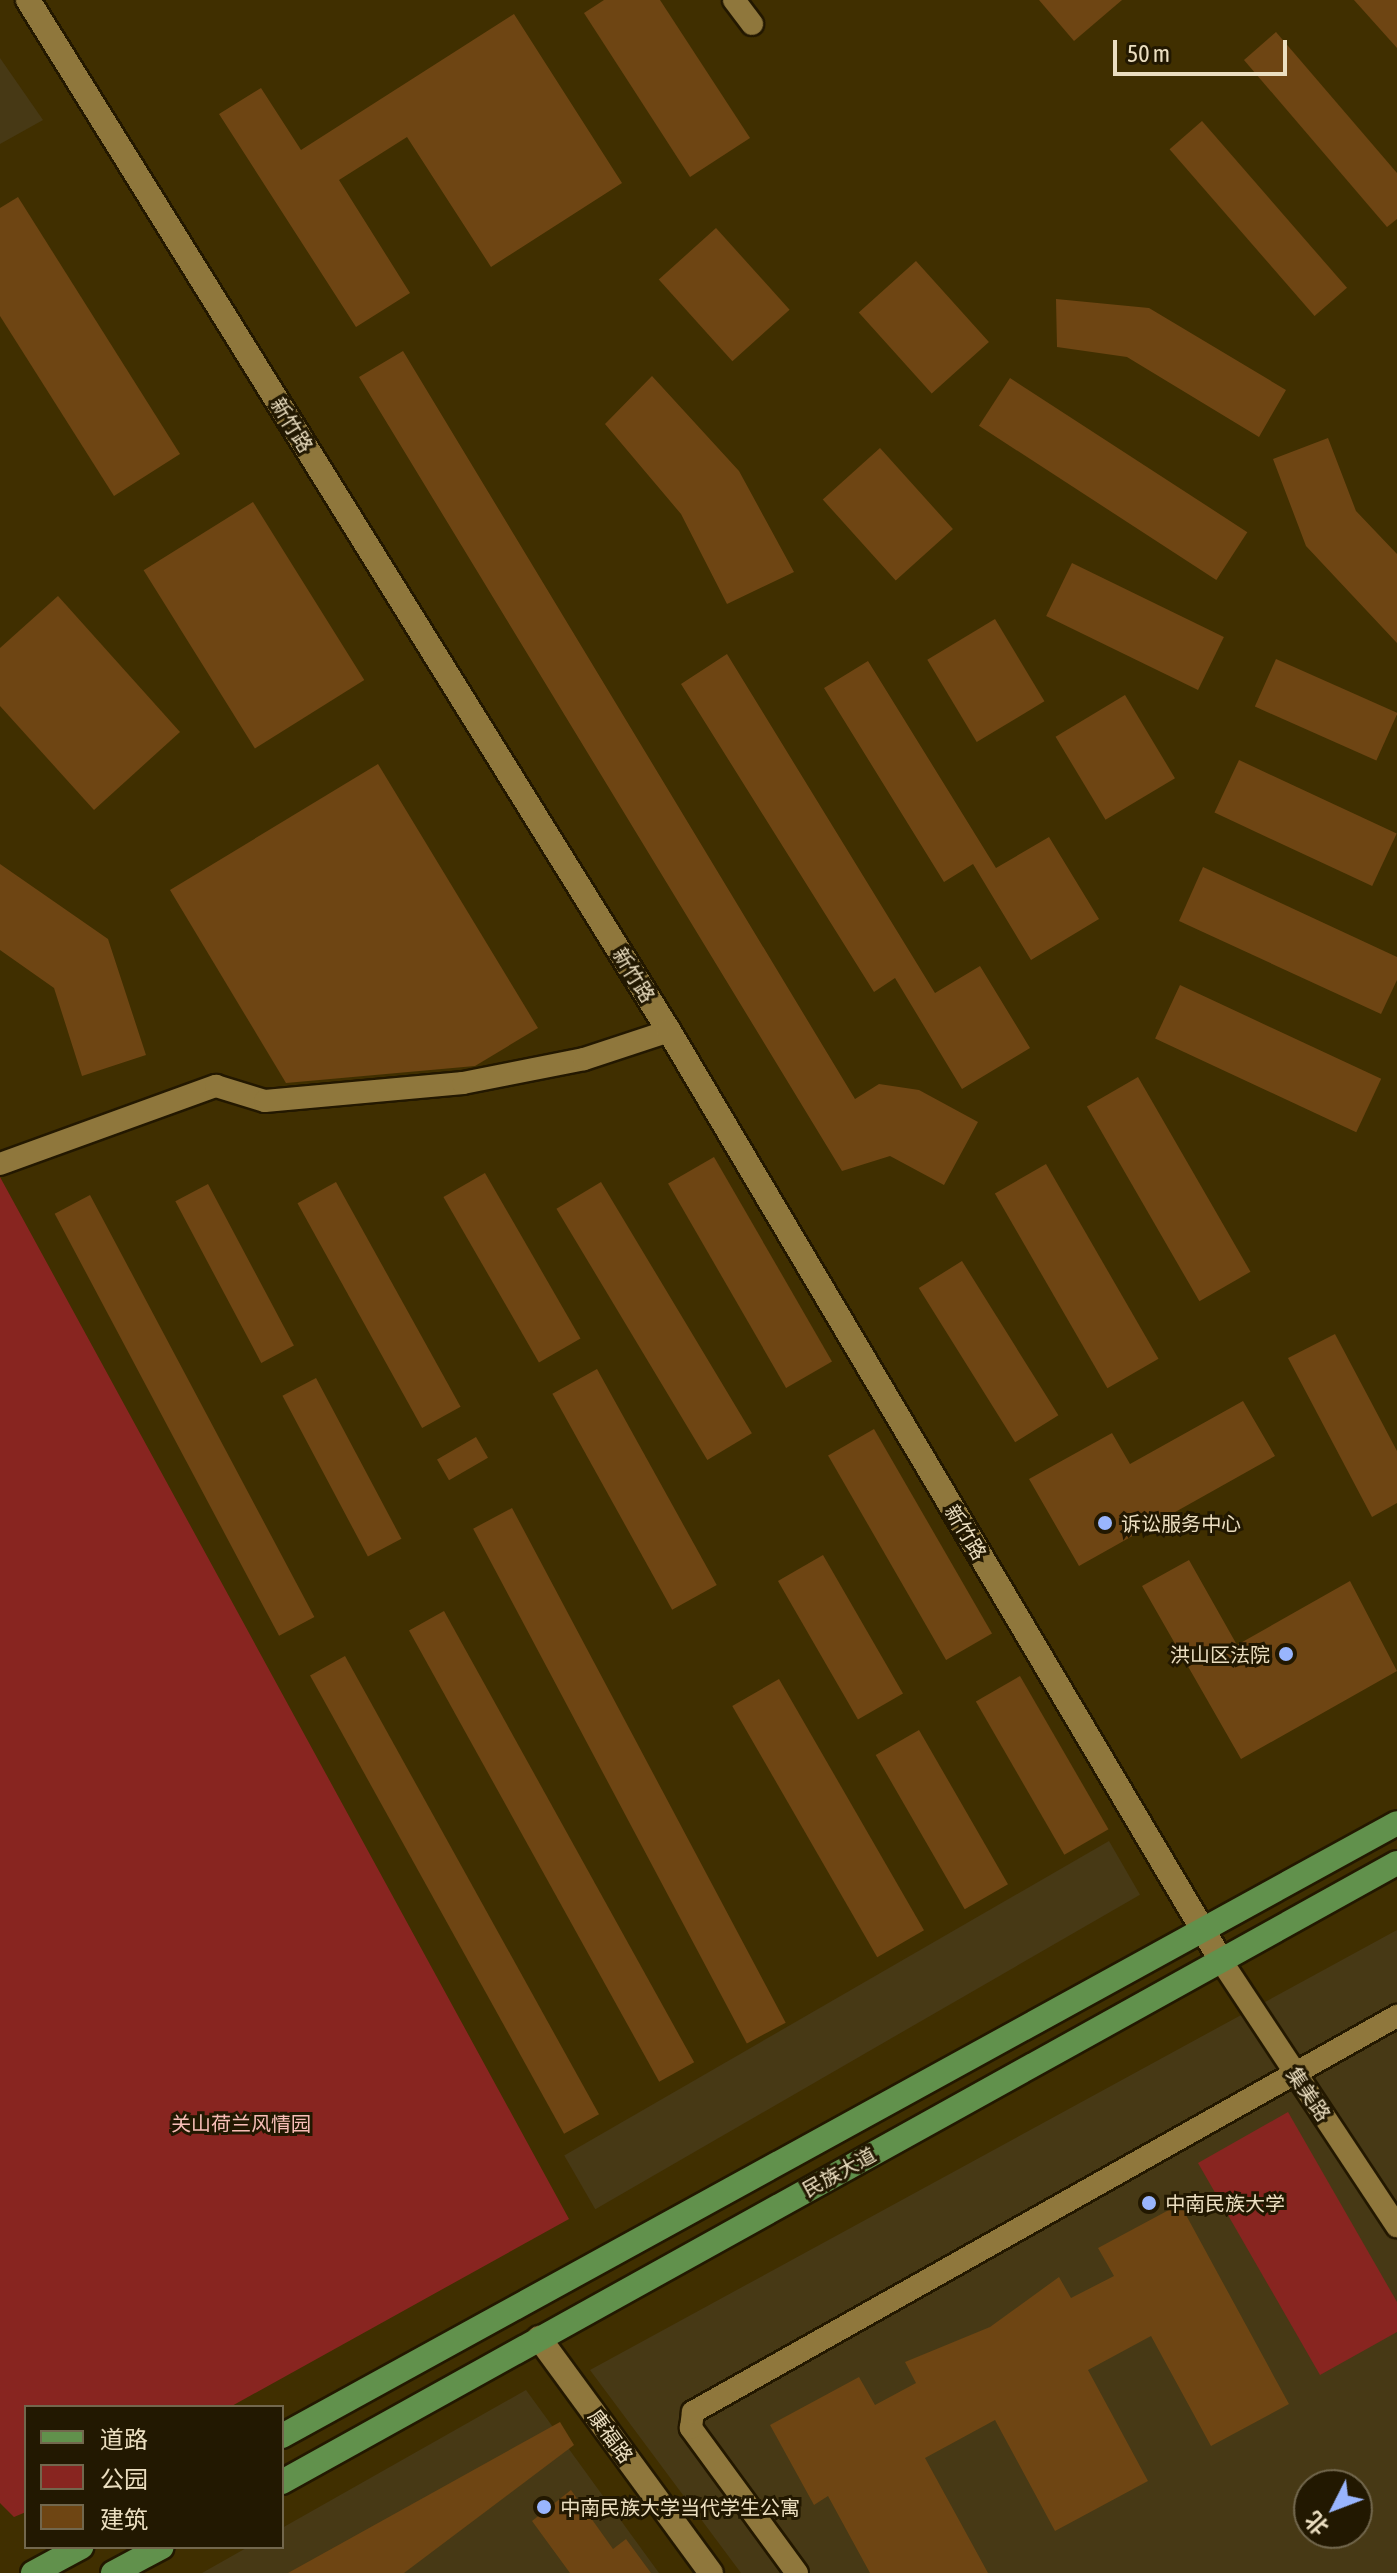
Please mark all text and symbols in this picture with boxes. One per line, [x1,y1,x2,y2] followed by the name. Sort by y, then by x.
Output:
[1117,24,1291,74] scale bar
[1127,40,1170,67] text: 50 m
[266,393,318,457] street label: 新竹路
[608,943,660,1007] street label: 新竹路
[940,1500,992,1564] street label: 新竹路
[1121,1511,1241,1535] place label: 诉讼服务中心
[1096,1514,1114,1532] marker: 诉讼服务中心
[1170,1642,1270,1666] place label: 洪山区法院
[1277,1645,1295,1663] marker: 洪山区法院
[1282,2062,1336,2126] street label: 集美路
[171,2111,311,2135] park label: 关山荷兰风情园
[798,2142,880,2202] street label: 民族大道
[1165,2191,1285,2215] place label: 中南民族大学
[1140,2194,1158,2212] marker: 中南民族大学
[24,2405,284,2549] legend
[584,2405,638,2467] street label: 康福路
[100,2426,148,2453] text: 道路
[100,2466,148,2493] text: 公园
[1293,2469,1373,2549] north arrow
[560,2495,800,2519] place label: 中南民族大学当代学生公寓
[535,2498,553,2516] marker: 中南民族大学当代学生公寓
[100,2506,148,2533] text: 建筑
[1300,2507,1334,2541] text: 北

